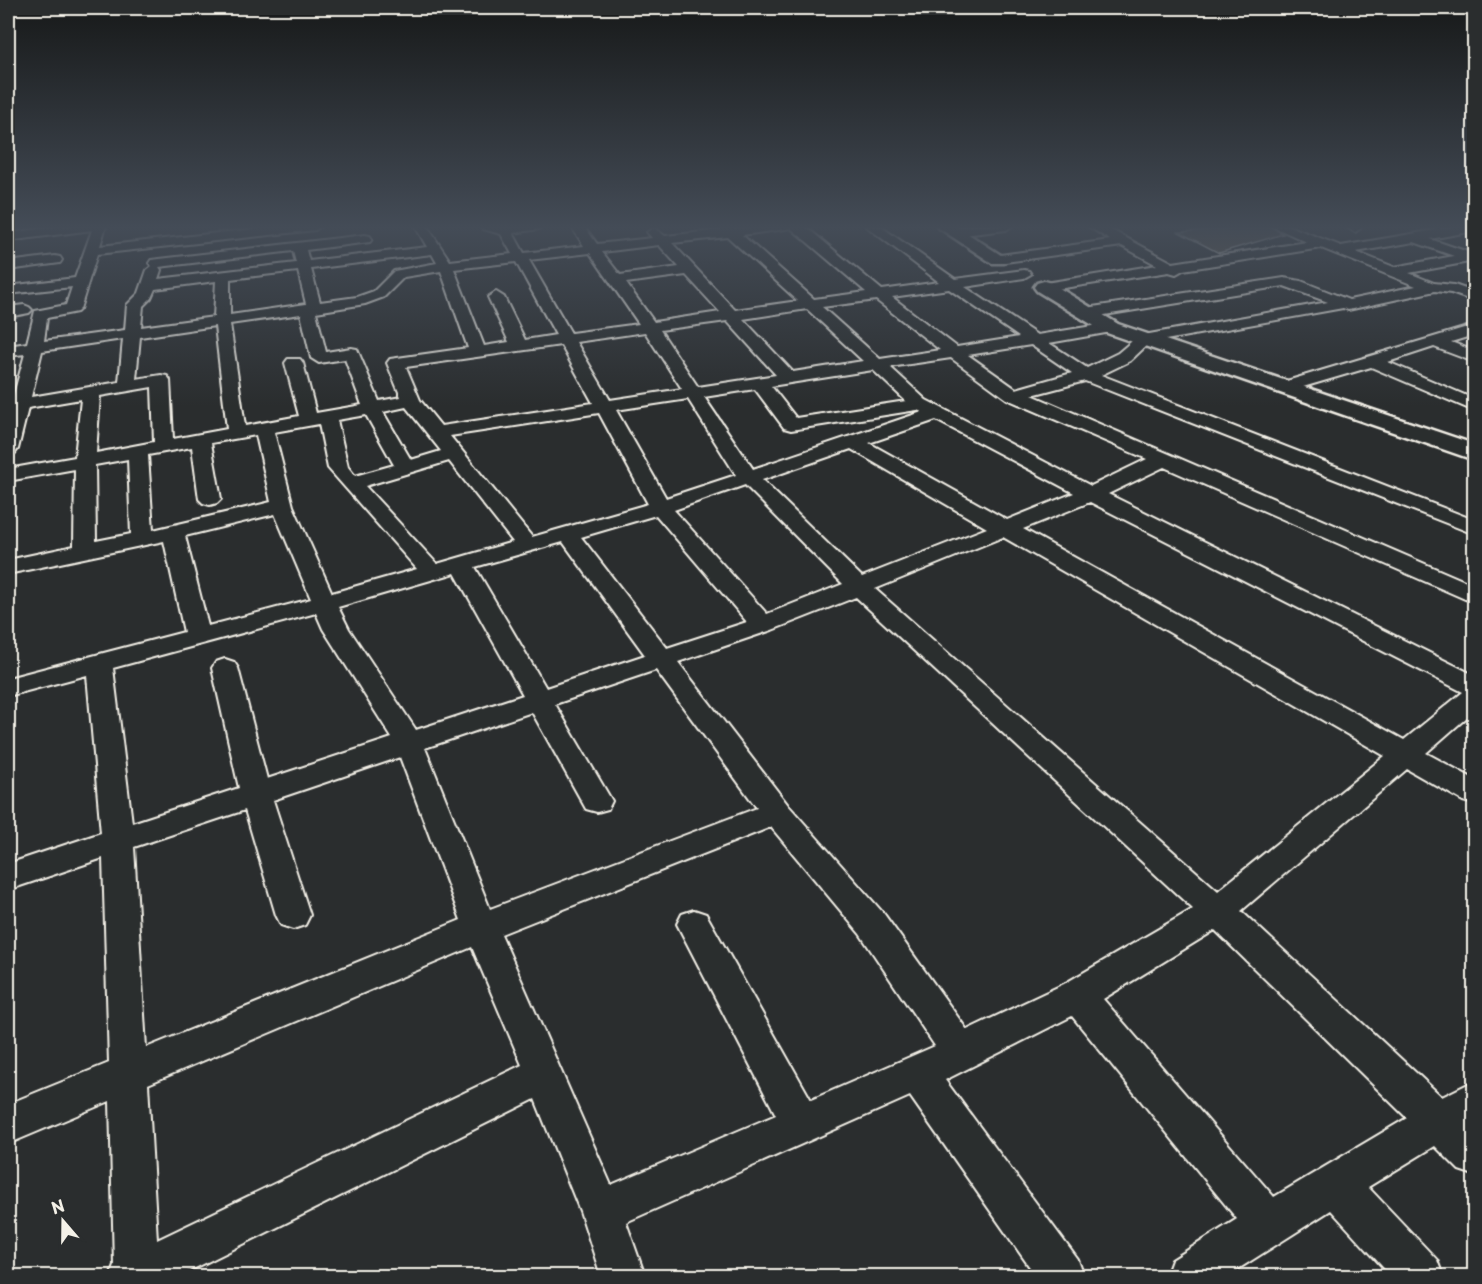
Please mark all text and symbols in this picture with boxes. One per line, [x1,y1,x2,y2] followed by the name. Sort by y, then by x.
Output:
[33,1191,93,1251] north arrow
[47,1193,68,1219] text: N

